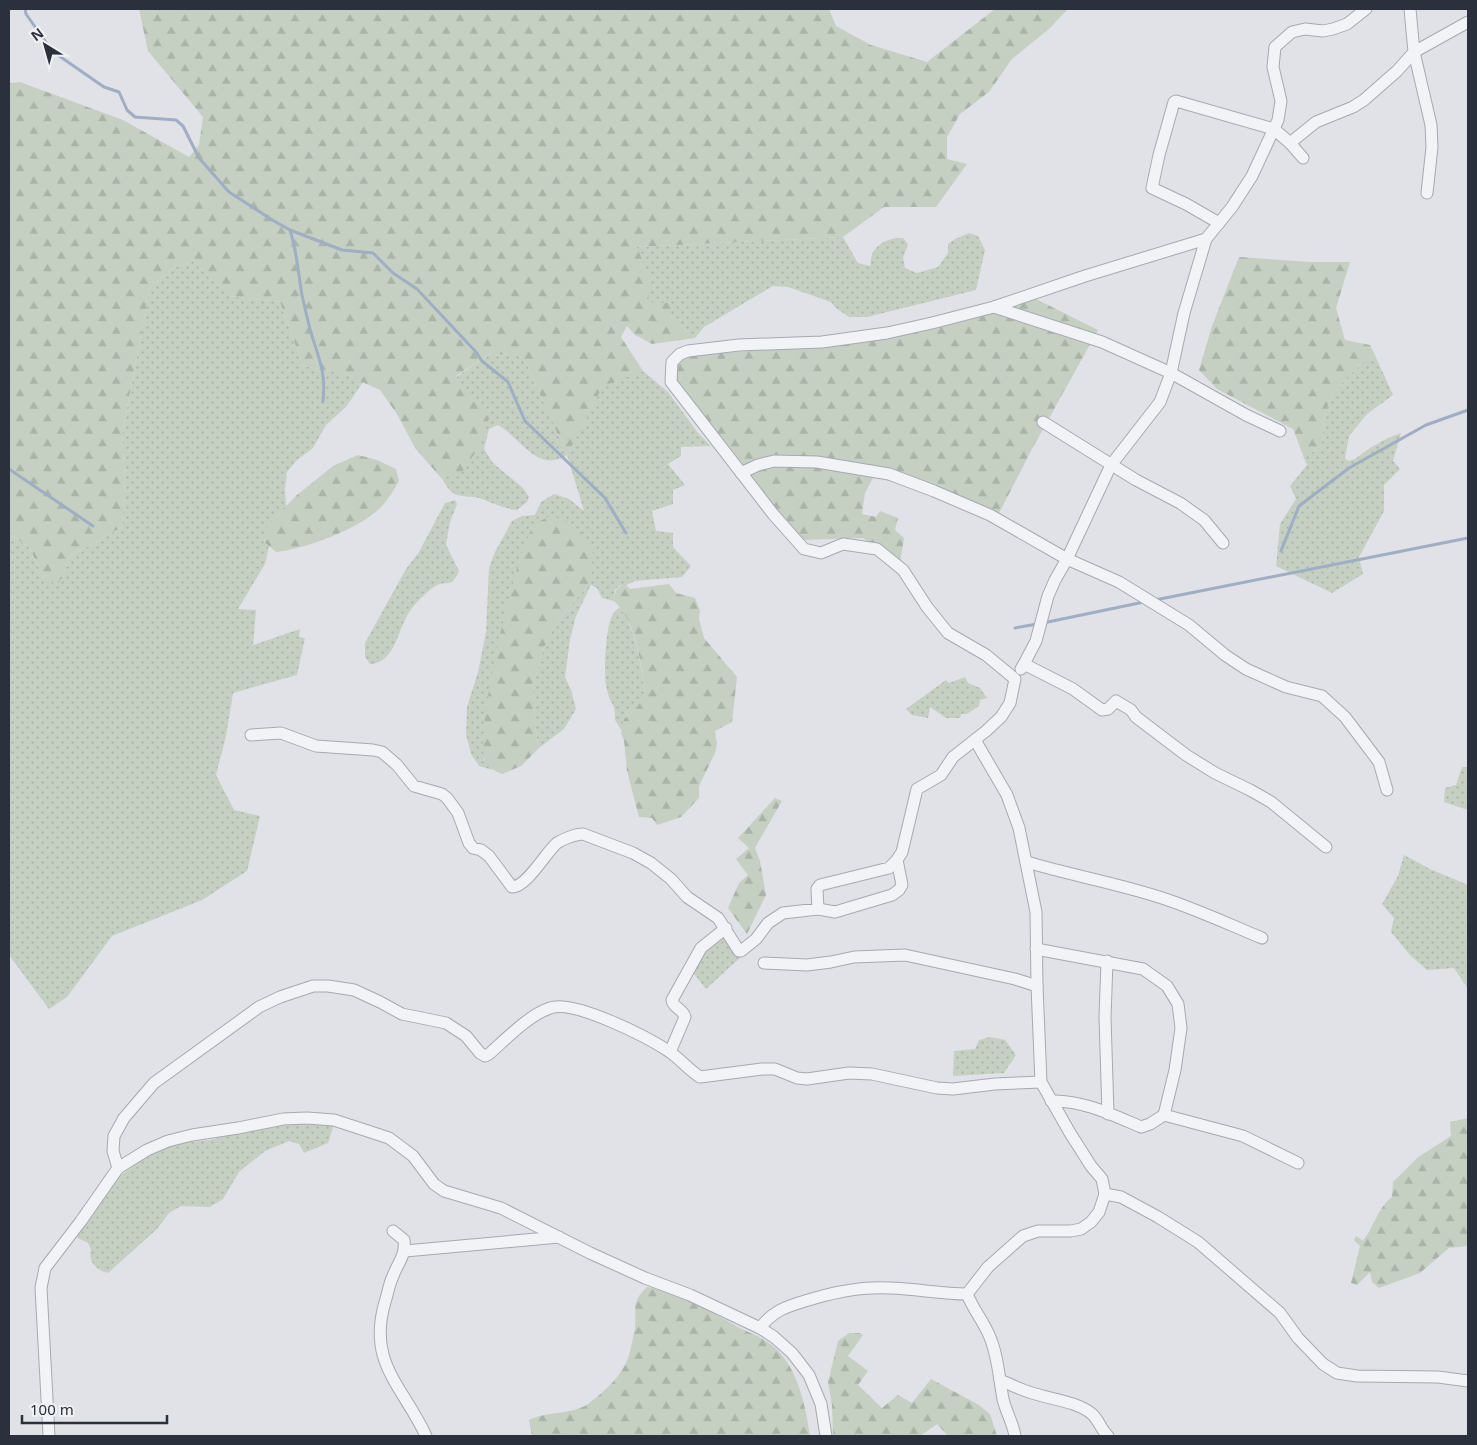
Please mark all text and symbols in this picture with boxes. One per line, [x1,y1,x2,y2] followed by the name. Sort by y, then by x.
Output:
[20,20,70,70] north arrow
[27,23,47,45] text: N
[22,1392,168,1424] scale bar
[30,1399,74,1419] text: 100 m

